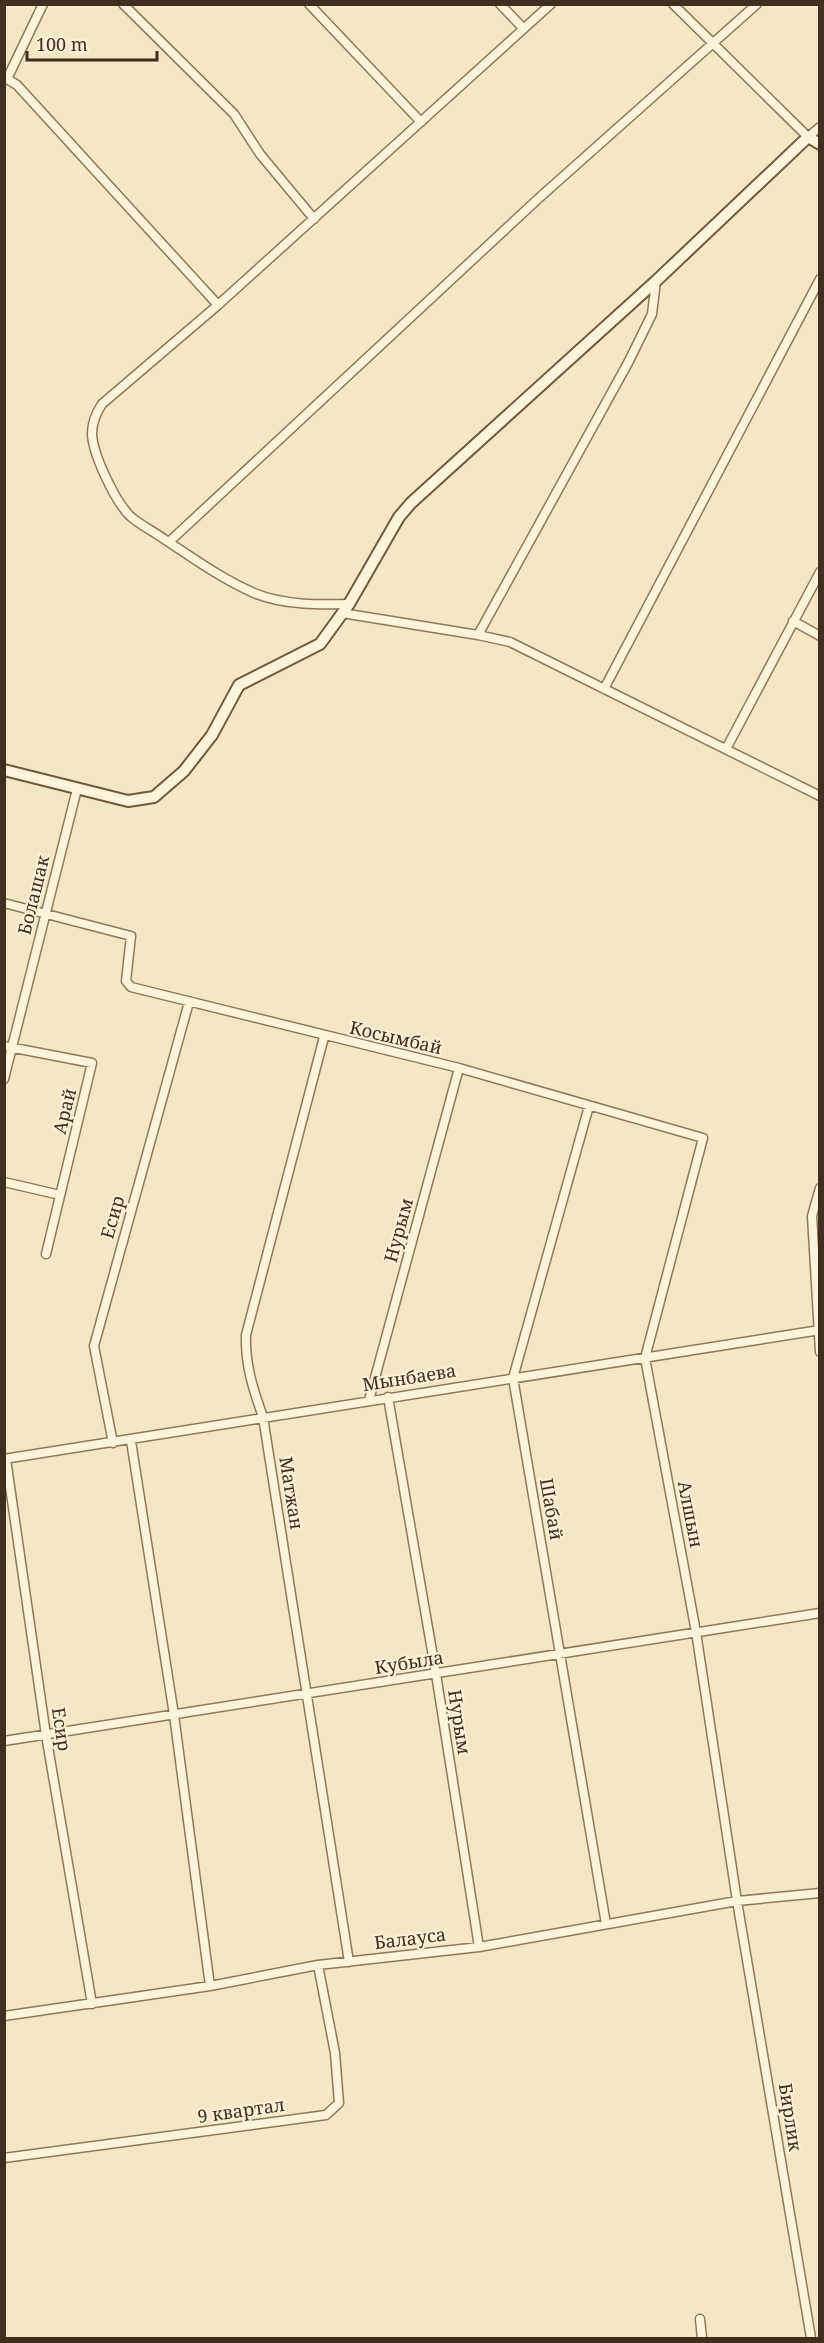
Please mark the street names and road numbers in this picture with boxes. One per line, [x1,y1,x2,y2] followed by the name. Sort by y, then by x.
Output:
[12,853,55,937] street label: Болашак
[347,1015,445,1059] street label: Косымбай
[47,1086,81,1136] street label: Арай
[94,1193,130,1241] street label: Есир
[378,1195,418,1265] street label: Нурым
[360,1358,458,1396] street label: Мынбаева
[274,1455,310,1531] street label: Матжан
[535,1476,569,1542] street label: Шабай
[673,1479,709,1549] street label: Алшын
[373,1645,445,1679] street label: Кубыла
[443,1688,477,1756] street label: Нурым
[47,1706,77,1752] street label: Есир
[373,1922,447,1954] street label: Балауса
[774,2081,808,2153] street label: Бирлик
[196,2092,286,2128] street label: 9 квартал

